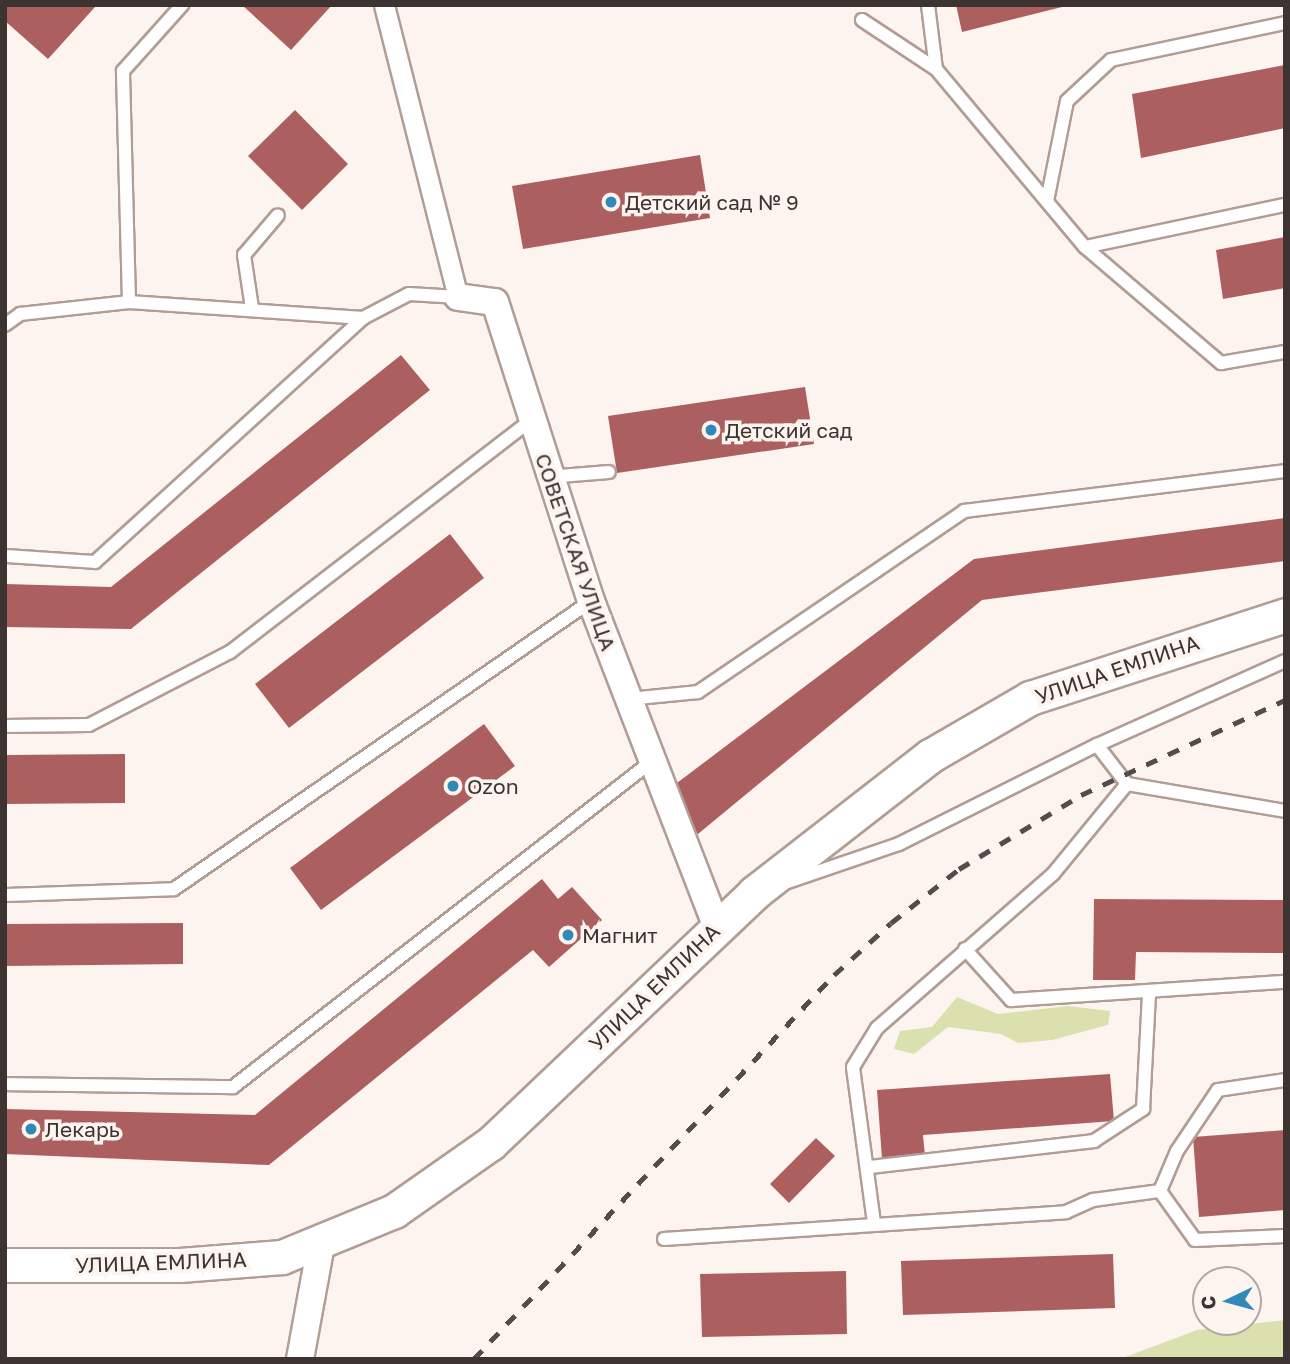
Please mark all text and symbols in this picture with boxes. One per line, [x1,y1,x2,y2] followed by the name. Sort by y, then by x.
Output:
[625,189,799,215] place label: Детский сад № 9
[603,194,619,210] marker: Детский сад № 9
[725,417,853,443] place label: Детский сад
[703,422,719,438] marker: Детский сад
[530,450,622,654] street label: СОВЕТСКАЯ УЛИЦА
[1032,629,1202,709] street label: УЛИЦА ЕМЛИНА
[467,773,519,799] place label: Ozon
[445,778,461,794] marker: Ozon
[584,918,724,1056] street label: УЛИЦА ЕМЛИНА
[582,922,657,948] place label: Магнит
[560,927,576,943] marker: Магнит
[45,1116,120,1142] place label: Лекарь
[23,1121,39,1137] marker: Лекарь
[75,1246,247,1278] street label: УЛИЦА ЕМЛИНА
[1192,1266,1262,1336] north arrow
[1196,1295,1220,1310] text: С

